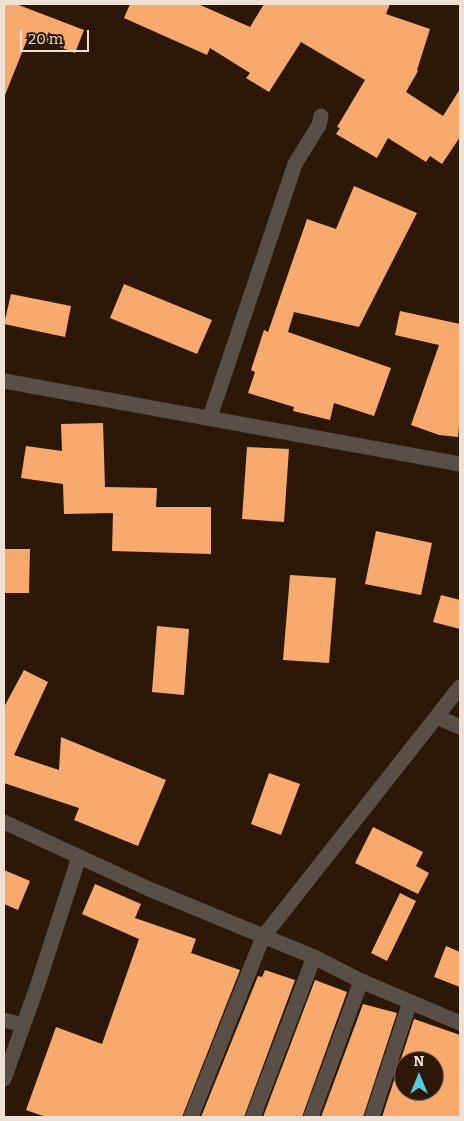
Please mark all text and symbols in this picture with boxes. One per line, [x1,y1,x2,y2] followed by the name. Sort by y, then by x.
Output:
[22,20,91,52] scale bar
[28,30,63,48] text: 20 m
[394,1051,444,1101] north arrow
[414,1053,424,1070] text: N

